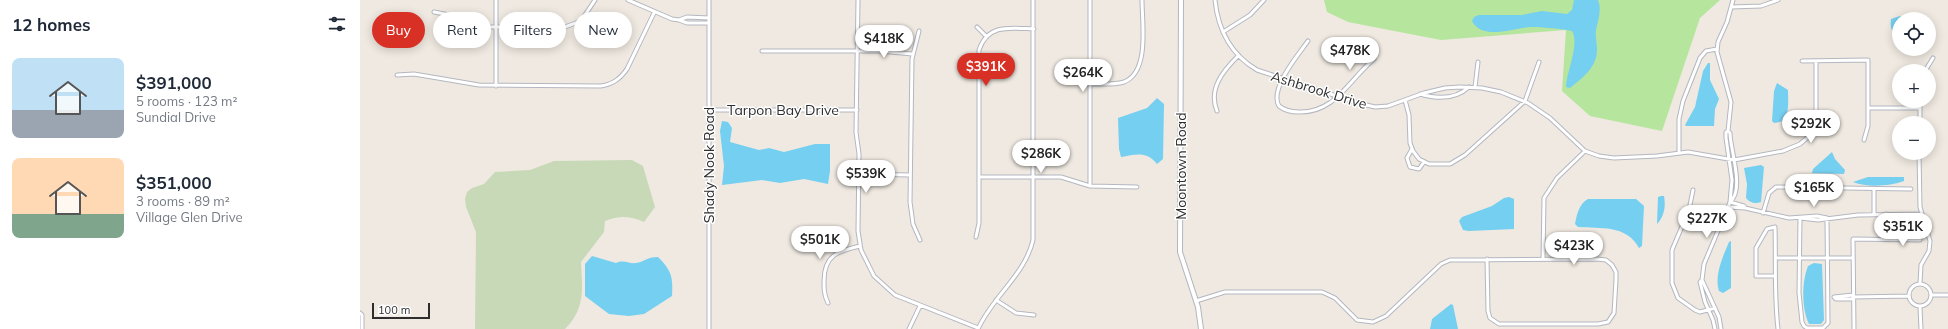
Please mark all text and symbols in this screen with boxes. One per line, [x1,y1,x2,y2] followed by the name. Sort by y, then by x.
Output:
[372,12,425,48] chip: Buy
[433,12,491,48] chip: Rent
[499,12,566,48] chip: Filters
[574,12,632,48] chip: New
[1892,12,1936,160] map controls
[1892,12,1936,56] button: locate
[326,13,348,35] icon: filters
[12,14,91,35] text: 12 homes
[856,25,912,59] pin: $418K
[864,30,904,46] text: $418K
[1322,37,1378,71] pin: $478K
[1330,42,1370,58] text: $478K
[958,53,1014,87] pin: $391K
[966,58,1006,74] text: $391K
[1055,59,1111,93] pin: $264K
[1063,64,1103,80] text: $264K
[1892,64,1936,108] button: +
[1269,67,1369,113] street label: Ashbrook Drive
[136,72,212,93] text: $391,000
[44,74,92,122] icon: home
[136,93,237,109] text: 5 rooms · 123 m²
[727,101,839,119] street label: Tarpon Bay Drive
[700,107,718,223] street label: Shady Nook Road
[136,109,216,125] text: Sundial Drive
[1783,110,1839,144] pin: $292K
[1172,112,1190,220] street label: Moontown Road
[1791,115,1831,131] text: $292K
[1892,116,1936,160] button: −
[1013,140,1069,174] pin: $286K
[1021,145,1061,161] text: $286K
[838,160,894,194] pin: $539K
[846,165,886,181] text: $539K
[136,172,212,193] text: $351,000
[44,174,92,222] icon: home
[1786,174,1842,208] pin: $165K
[1794,179,1834,195] text: $165K
[136,193,230,209] text: 3 rooms · 89 m²
[1679,205,1735,239] pin: $227K
[136,209,243,225] text: Village Glen Drive
[1687,210,1727,226] text: $227K
[1875,213,1931,247] pin: $351K
[1883,218,1923,234] text: $351K
[792,226,848,260] pin: $501K
[800,231,840,247] text: $501K
[1546,232,1602,266] pin: $423K
[1554,237,1594,253] text: $423K
[372,301,430,320] scale bar
[378,303,410,317] text: 100 m

